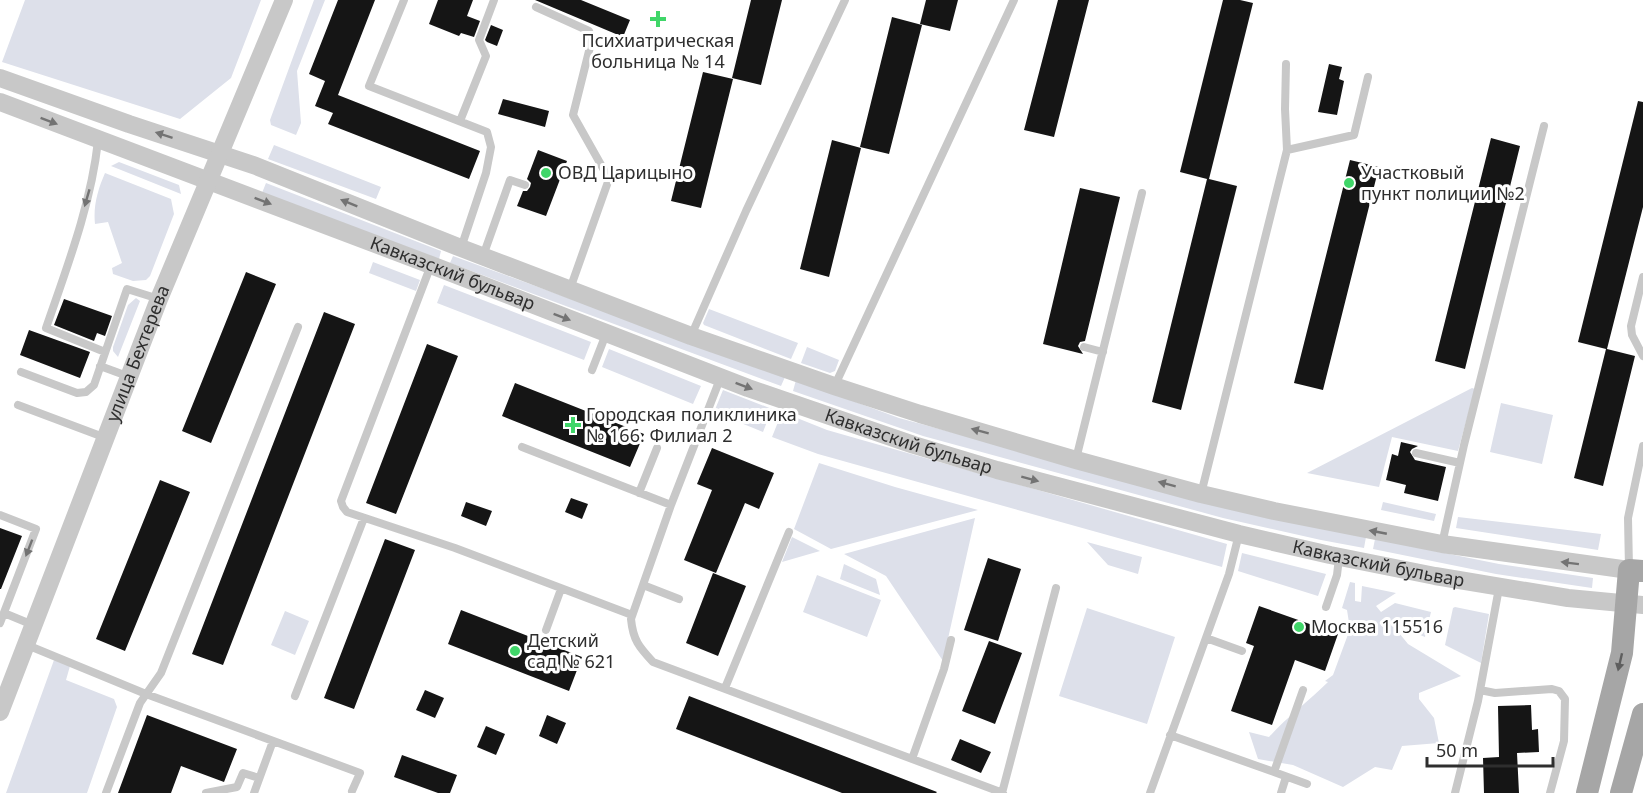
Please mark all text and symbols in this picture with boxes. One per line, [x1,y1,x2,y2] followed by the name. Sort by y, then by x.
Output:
[649,10,667,28] marker: Психиатрическая больница № 14
[582,28,734,73] place label: Психиатрическая больница № 14
[40,117,58,127] one-way arrow
[155,130,173,140] one-way arrow
[558,160,693,184] place label: ОВД Царицыно
[1361,160,1525,205] place label: Участковый пункт полиции №2
[539,166,553,180] marker: ОВД Царицыно
[1342,176,1356,190] marker: Участковый пункт полиции №2
[82,189,91,207] one-way arrow
[254,197,272,206] one-way arrow
[340,198,358,207] one-way arrow
[367,230,539,315] street label: Кавказский бульвар
[100,281,174,425] street label: улица Бехтерева
[553,313,571,322] one-way arrow
[735,382,753,392] one-way arrow
[586,402,797,447] place label: Городская поликлиника № 166. Филиал 2
[822,402,995,479] street label: Кавказский бульвар
[564,416,582,434] marker: Городская поликлиника № 166. Филиал 2
[971,426,989,435] one-way arrow
[1021,475,1039,484] one-way arrow
[1158,479,1176,489] one-way arrow
[1369,526,1387,536] one-way arrow
[1290,534,1466,592] street label: Кавказский бульвар
[24,539,34,557] one-way arrow
[1561,558,1580,567] one-way arrow
[1311,614,1443,638] place label: Москва 115516
[1292,620,1306,634] marker: Москва 115516
[527,628,615,673] place label: Детский сад № 621
[508,644,522,658] marker: Детский сад № 621
[1614,653,1624,671] one-way arrow
[1427,730,1553,768] scale bar
[1436,738,1478,762] text: 50 m

